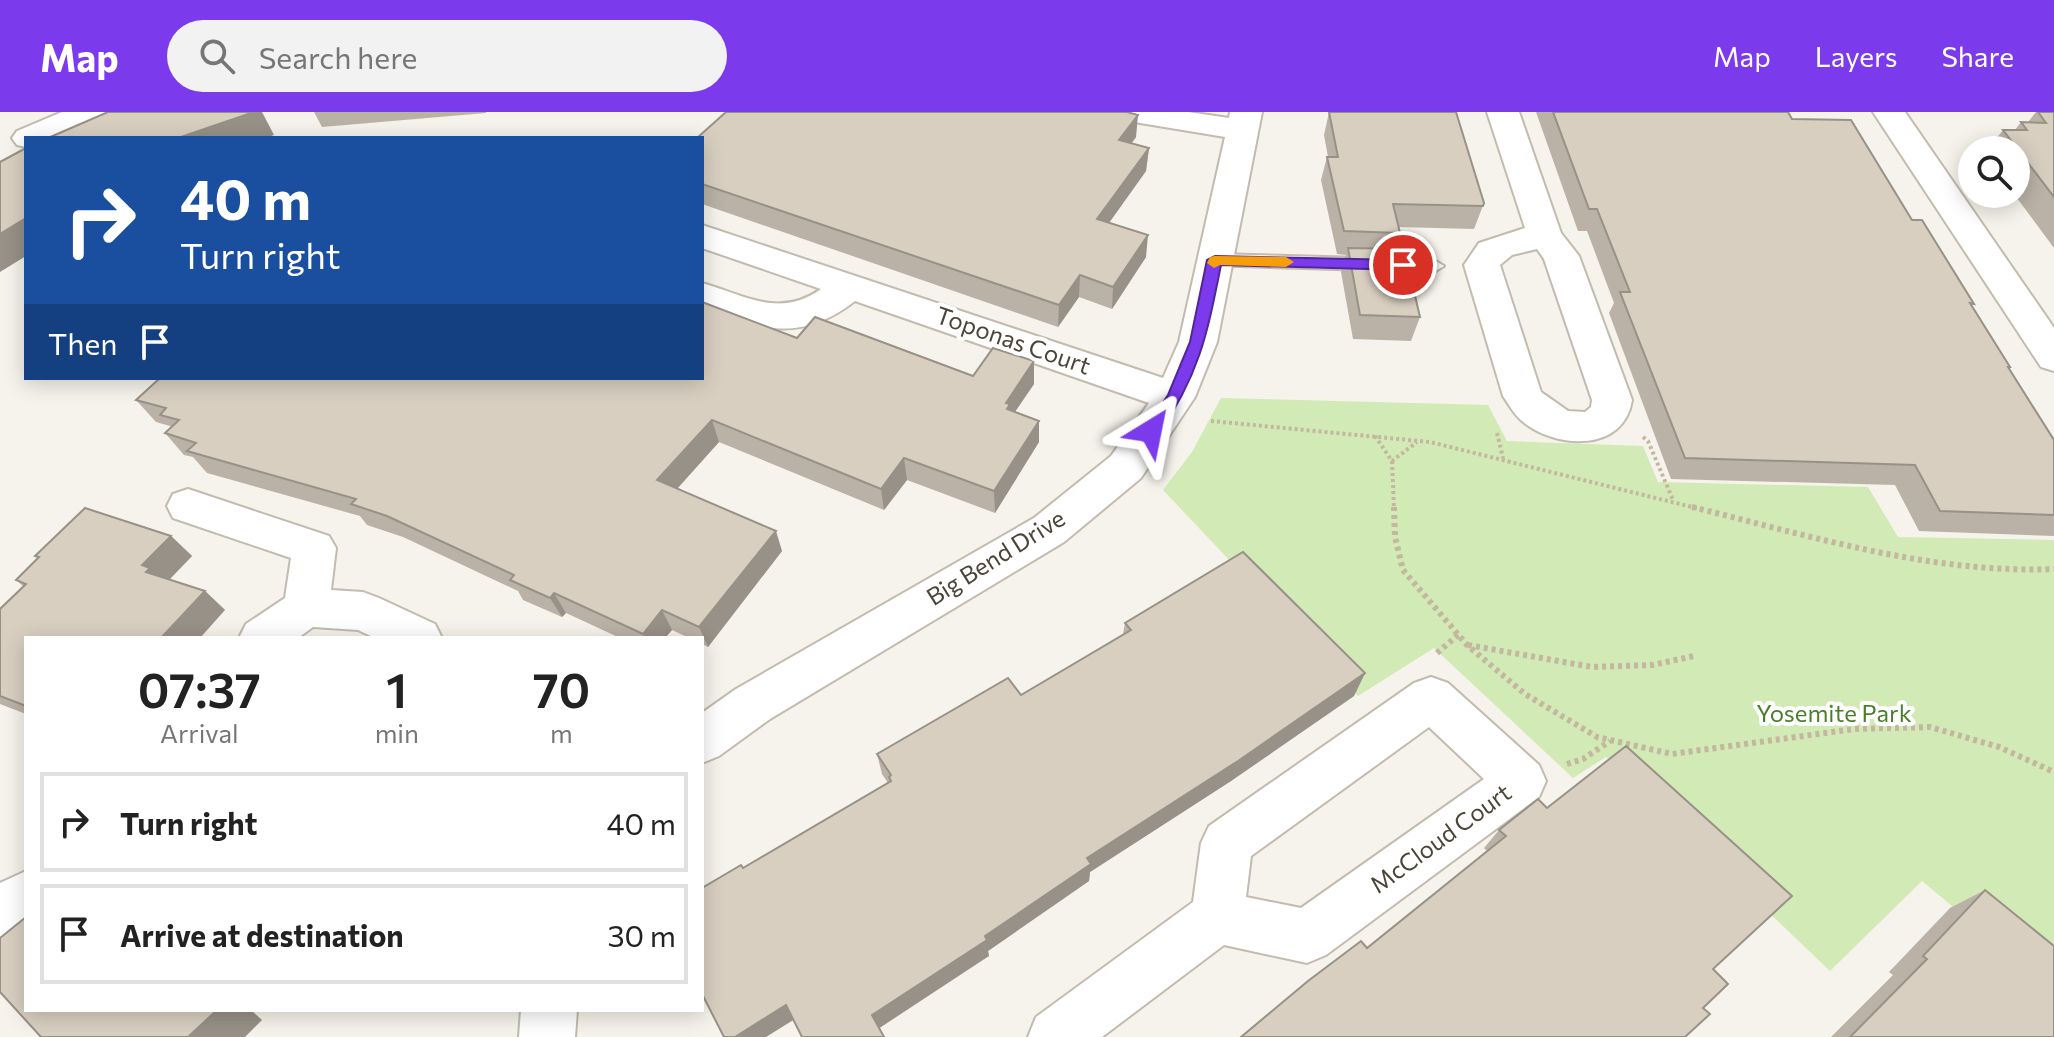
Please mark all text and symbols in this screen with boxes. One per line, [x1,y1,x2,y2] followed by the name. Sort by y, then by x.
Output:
[167,20,727,92] search box
[40,33,119,80] text: Map
[195,34,239,78] icon: search
[259,38,417,75] text: Search here
[1713,39,1771,73] text: Map
[1815,39,1897,73] text: Layers
[1941,39,2014,73] text: Share
[1958,136,2030,208] map controls
[1958,136,2030,208] button: search
[180,163,311,232] text: 40 m
[48,168,152,272] icon: right
[1369,231,1437,299] pin
[180,232,341,276] text: Turn right
[1381,243,1425,287] icon: arrive
[932,300,1095,380] street label: Toponas Court
[133,320,177,364] icon: arrive
[48,324,117,361] text: Then
[1109,389,1193,473] position arrow
[921,503,1070,611] street label: Big Bend Drive
[138,659,261,718] text: 07:37
[386,659,407,718] text: 1
[533,659,590,718] text: 70
[1756,698,1912,727] park label: Yosemite Park
[160,717,239,748] text: Arrival
[375,717,419,748] text: min
[550,717,573,748] text: m
[1364,777,1516,899] street label: McCloud Court
[52,800,96,844] icon: right
[120,804,257,841] text: Turn right
[607,804,676,841] text: 40 m
[52,912,96,956] icon: arrive
[120,916,404,953] text: Arrive at destination
[607,916,676,953] text: 30 m

